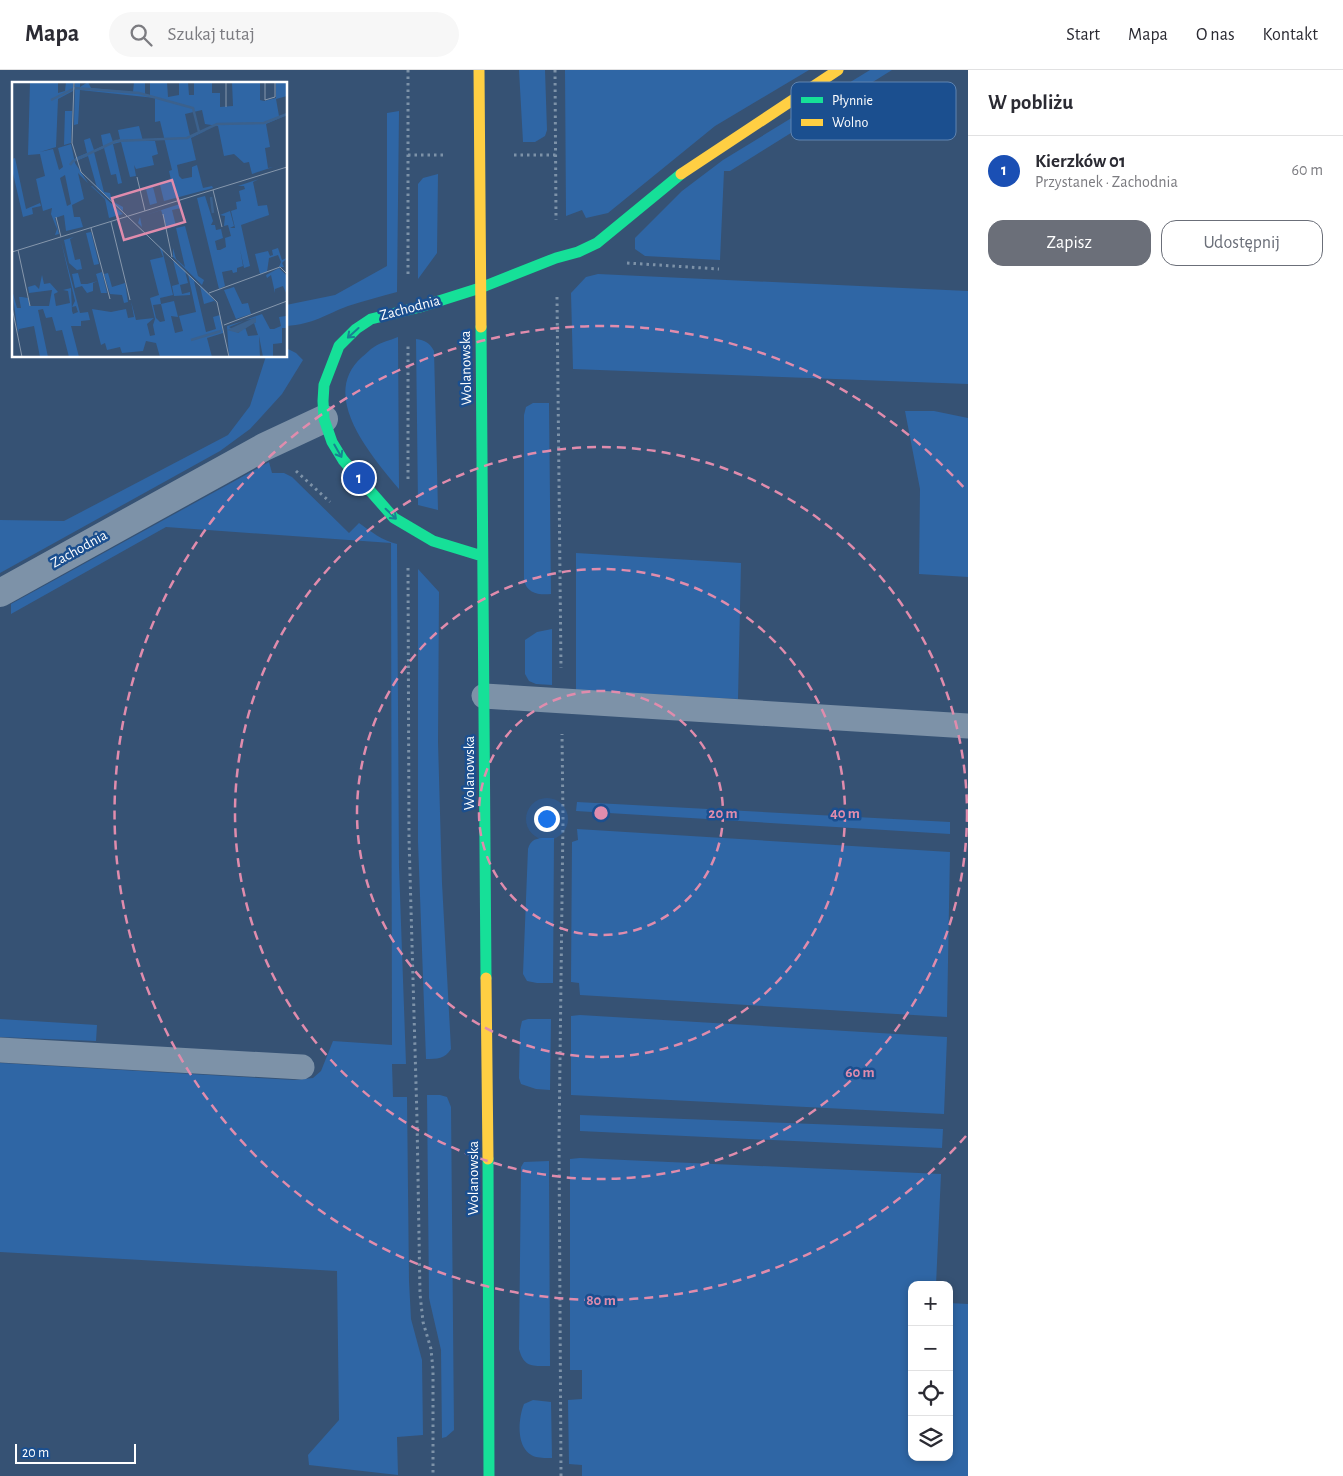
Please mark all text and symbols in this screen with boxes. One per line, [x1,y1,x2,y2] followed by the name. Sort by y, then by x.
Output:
[109,12,459,57] search box
[127,21,155,49] icon: search
[25,22,79,46] text: Mapa
[167,25,255,44] text: Szukaj tutaj
[1066,26,1100,44] text: Start
[1128,26,1168,44] text: Mapa
[1196,26,1235,44] text: O nas
[1263,26,1318,44] text: Kontakt
[12,82,288,358] inset map
[791,82,956,140] legend
[988,92,1073,113] text: W pobliżu
[832,94,873,108] text: Płynnie
[832,116,868,130] text: Wolno
[1035,152,1126,171] text: Kierzków 01
[1001,162,1007,178] text: 1
[1292,162,1323,178] text: 60 m
[1035,174,1178,190] text: Przystanek · Zachodnia
[988,220,1151,266] button: Zapisz
[1161,220,1323,266] button: Udostępnij
[378,293,442,323] street label: Zachodnia
[346,327,359,339] one-way arrow
[458,331,474,405] street label: Wolanowska
[333,443,343,457] one-way arrow
[343,459,375,497] pin: 1
[385,508,398,520] one-way arrow
[48,527,110,571] street label: Zachodnia
[462,736,477,810] street label: Wolanowska
[592,804,610,822] centre of rings
[534,806,560,832] your location
[708,806,738,821] text: 20 m
[830,806,860,821] text: 40 m
[845,1065,875,1080] text: 60 m
[466,1141,481,1215] street label: Wolanowska
[908,1281,953,1461] map controls
[908,1281,953,1326] button: +
[586,1293,616,1308] text: 80 m
[908,1326,953,1371] button: −
[908,1371,953,1416] button: locate
[908,1416,953,1461] button: layers
[15,1441,136,1464] scale bar
[22,1446,49,1460] text: 20 m

